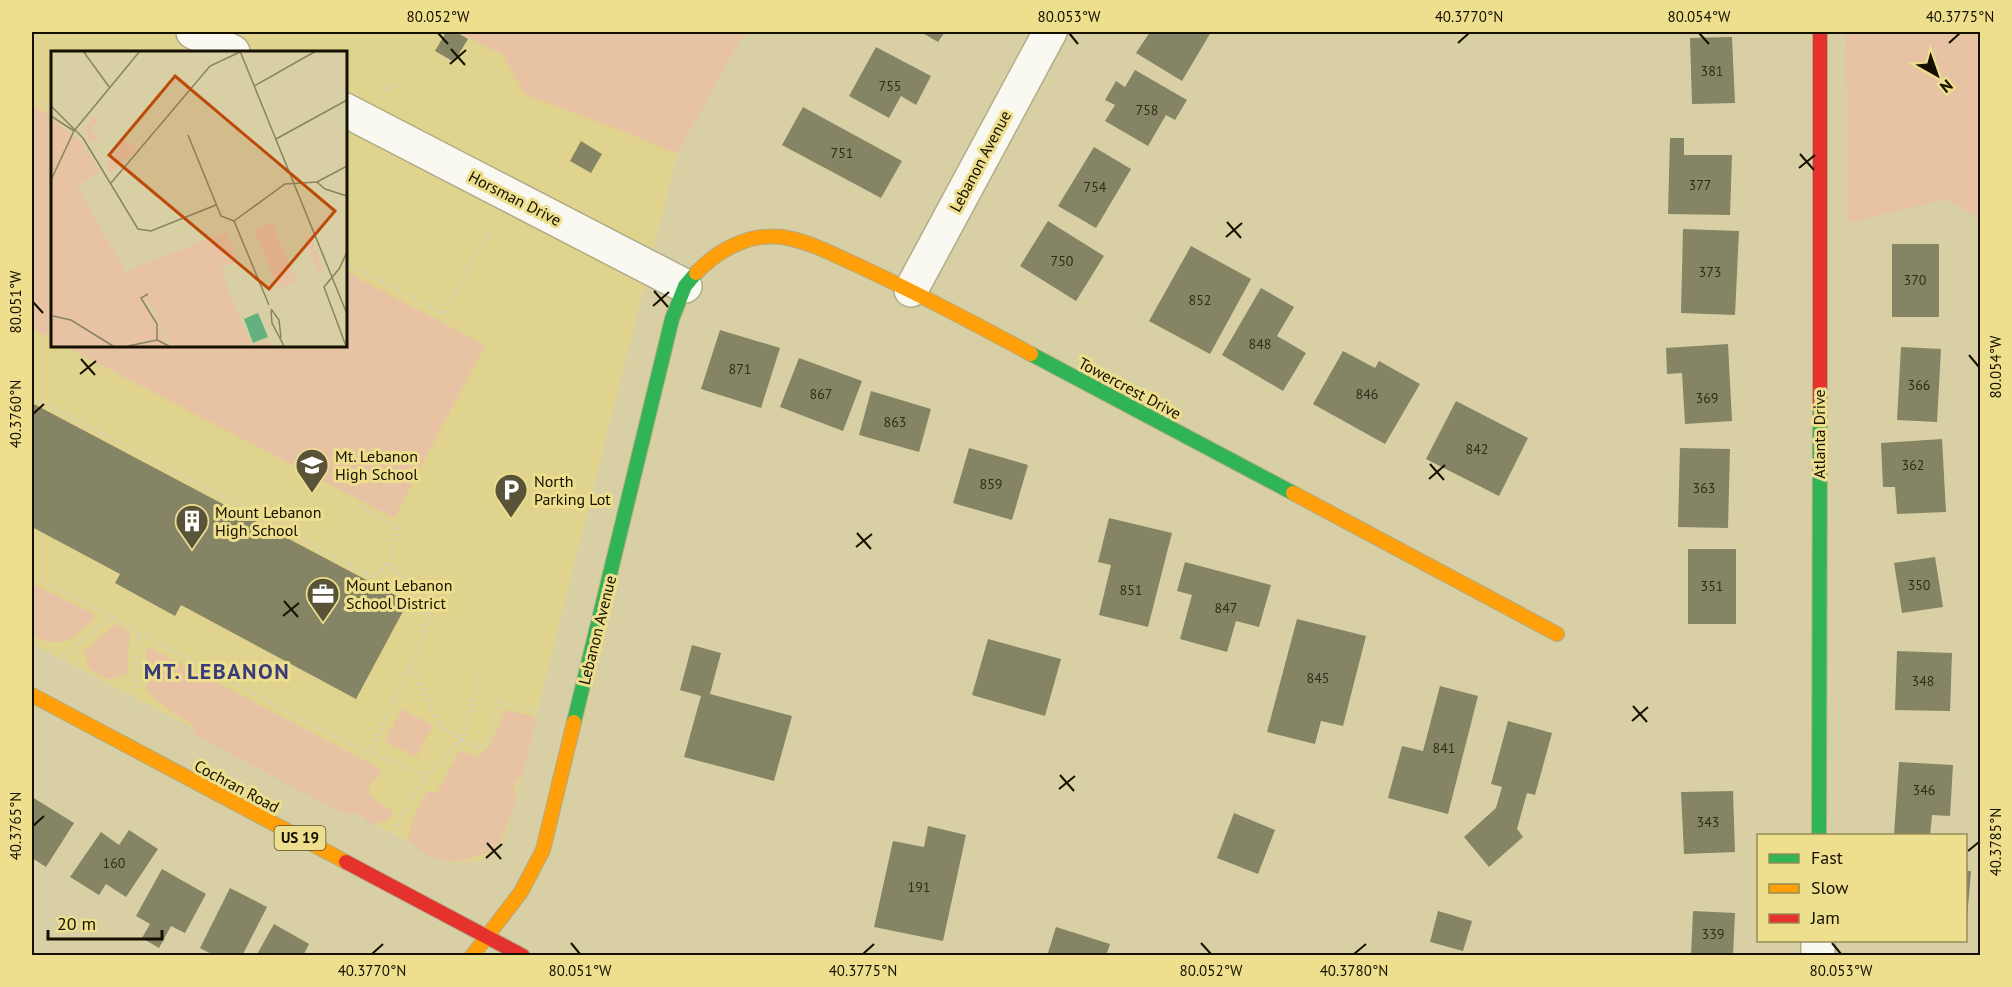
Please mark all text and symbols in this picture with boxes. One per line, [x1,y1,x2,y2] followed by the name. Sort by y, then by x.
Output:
[407,7,470,26] text: 80.052°W
[1038,7,1101,26] text: 80.053°W
[1435,7,1503,26] text: 40.3770°N
[1668,7,1731,26] text: 80.054°W
[1926,7,1994,26] text: 40.3775°N
[1907,45,1967,105] north arrow
[51,51,346,346] inset map
[1701,62,1723,80] house number: 381
[1936,75,1957,98] text: N
[879,77,901,95] house number: 755
[1136,101,1158,119] house number: 758
[945,107,1015,215] street label: Lebanon Avenue
[831,144,853,162] house number: 751
[465,166,565,230] street label: Horsman Drive
[1689,176,1711,194] house number: 377
[1084,178,1107,196] house number: 754
[1051,252,1074,270] house number: 750
[1699,263,1721,281] house number: 373
[6,270,25,333] text: 80.051°W
[1904,271,1927,289] house number: 370
[1189,291,1211,309] house number: 852
[1249,335,1271,353] house number: 848
[1986,335,2005,398] text: 80.054°W
[1075,353,1185,423] street label: Towercrest Drive
[729,360,751,378] house number: 871
[1908,376,1930,394] house number: 366
[6,380,25,448] text: 40.3760°N
[810,385,832,403] house number: 867
[1356,385,1378,403] house number: 846
[1696,389,1718,407] house number: 369
[1809,389,1829,479] street label: Atlanta Drive
[884,413,906,431] house number: 863
[1466,440,1488,458] house number: 842
[335,446,418,484] place label: Mt. Lebanon High School
[294,447,330,494] school or university icon: Mt. Lebanon High School
[1902,456,1924,474] house number: 362
[534,471,611,509] place label: North Parking Lot
[493,472,529,519] parking icon: North Parking Lot
[980,475,1002,493] house number: 859
[1693,479,1715,497] house number: 363
[215,502,321,540] place label: Mount Lebanon High School
[174,503,210,550] building icon: Mount Lebanon High School
[574,573,620,687] street label: Lebanon Avenue
[346,575,452,613] place label: Mount Lebanon School District
[305,576,341,623] office icon: Mount Lebanon School District
[1908,576,1931,594] house number: 350
[1701,577,1723,595] house number: 351
[1120,581,1142,599] house number: 851
[1215,599,1237,617] house number: 847
[144,657,290,685] district label: MT. LEBANON
[1307,669,1329,687] house number: 845
[1912,672,1934,690] house number: 348
[1433,739,1455,757] house number: 841
[191,755,283,817] street label: Cochran Road
[1913,781,1935,799] house number: 346
[6,792,25,860] text: 40.3765°N
[1986,808,2005,876] text: 40.3785°N
[1697,813,1719,831] house number: 343
[274,826,326,850] road number: US 19
[1757,834,1967,942] legend
[1811,846,1843,869] text: Fast
[103,854,126,872] house number: 160
[1811,876,1849,899] text: Slow
[908,878,930,896] house number: 191
[48,903,162,941] scale bar
[1810,906,1840,929] text: Jam
[57,912,96,935] text: 20 m
[1702,925,1724,943] house number: 339
[338,961,406,980] text: 40.3770°N
[549,961,612,980] text: 80.051°W
[829,961,897,980] text: 40.3775°N
[1180,961,1243,980] text: 80.052°W
[1320,961,1388,980] text: 40.3780°N
[1810,961,1873,980] text: 80.053°W

